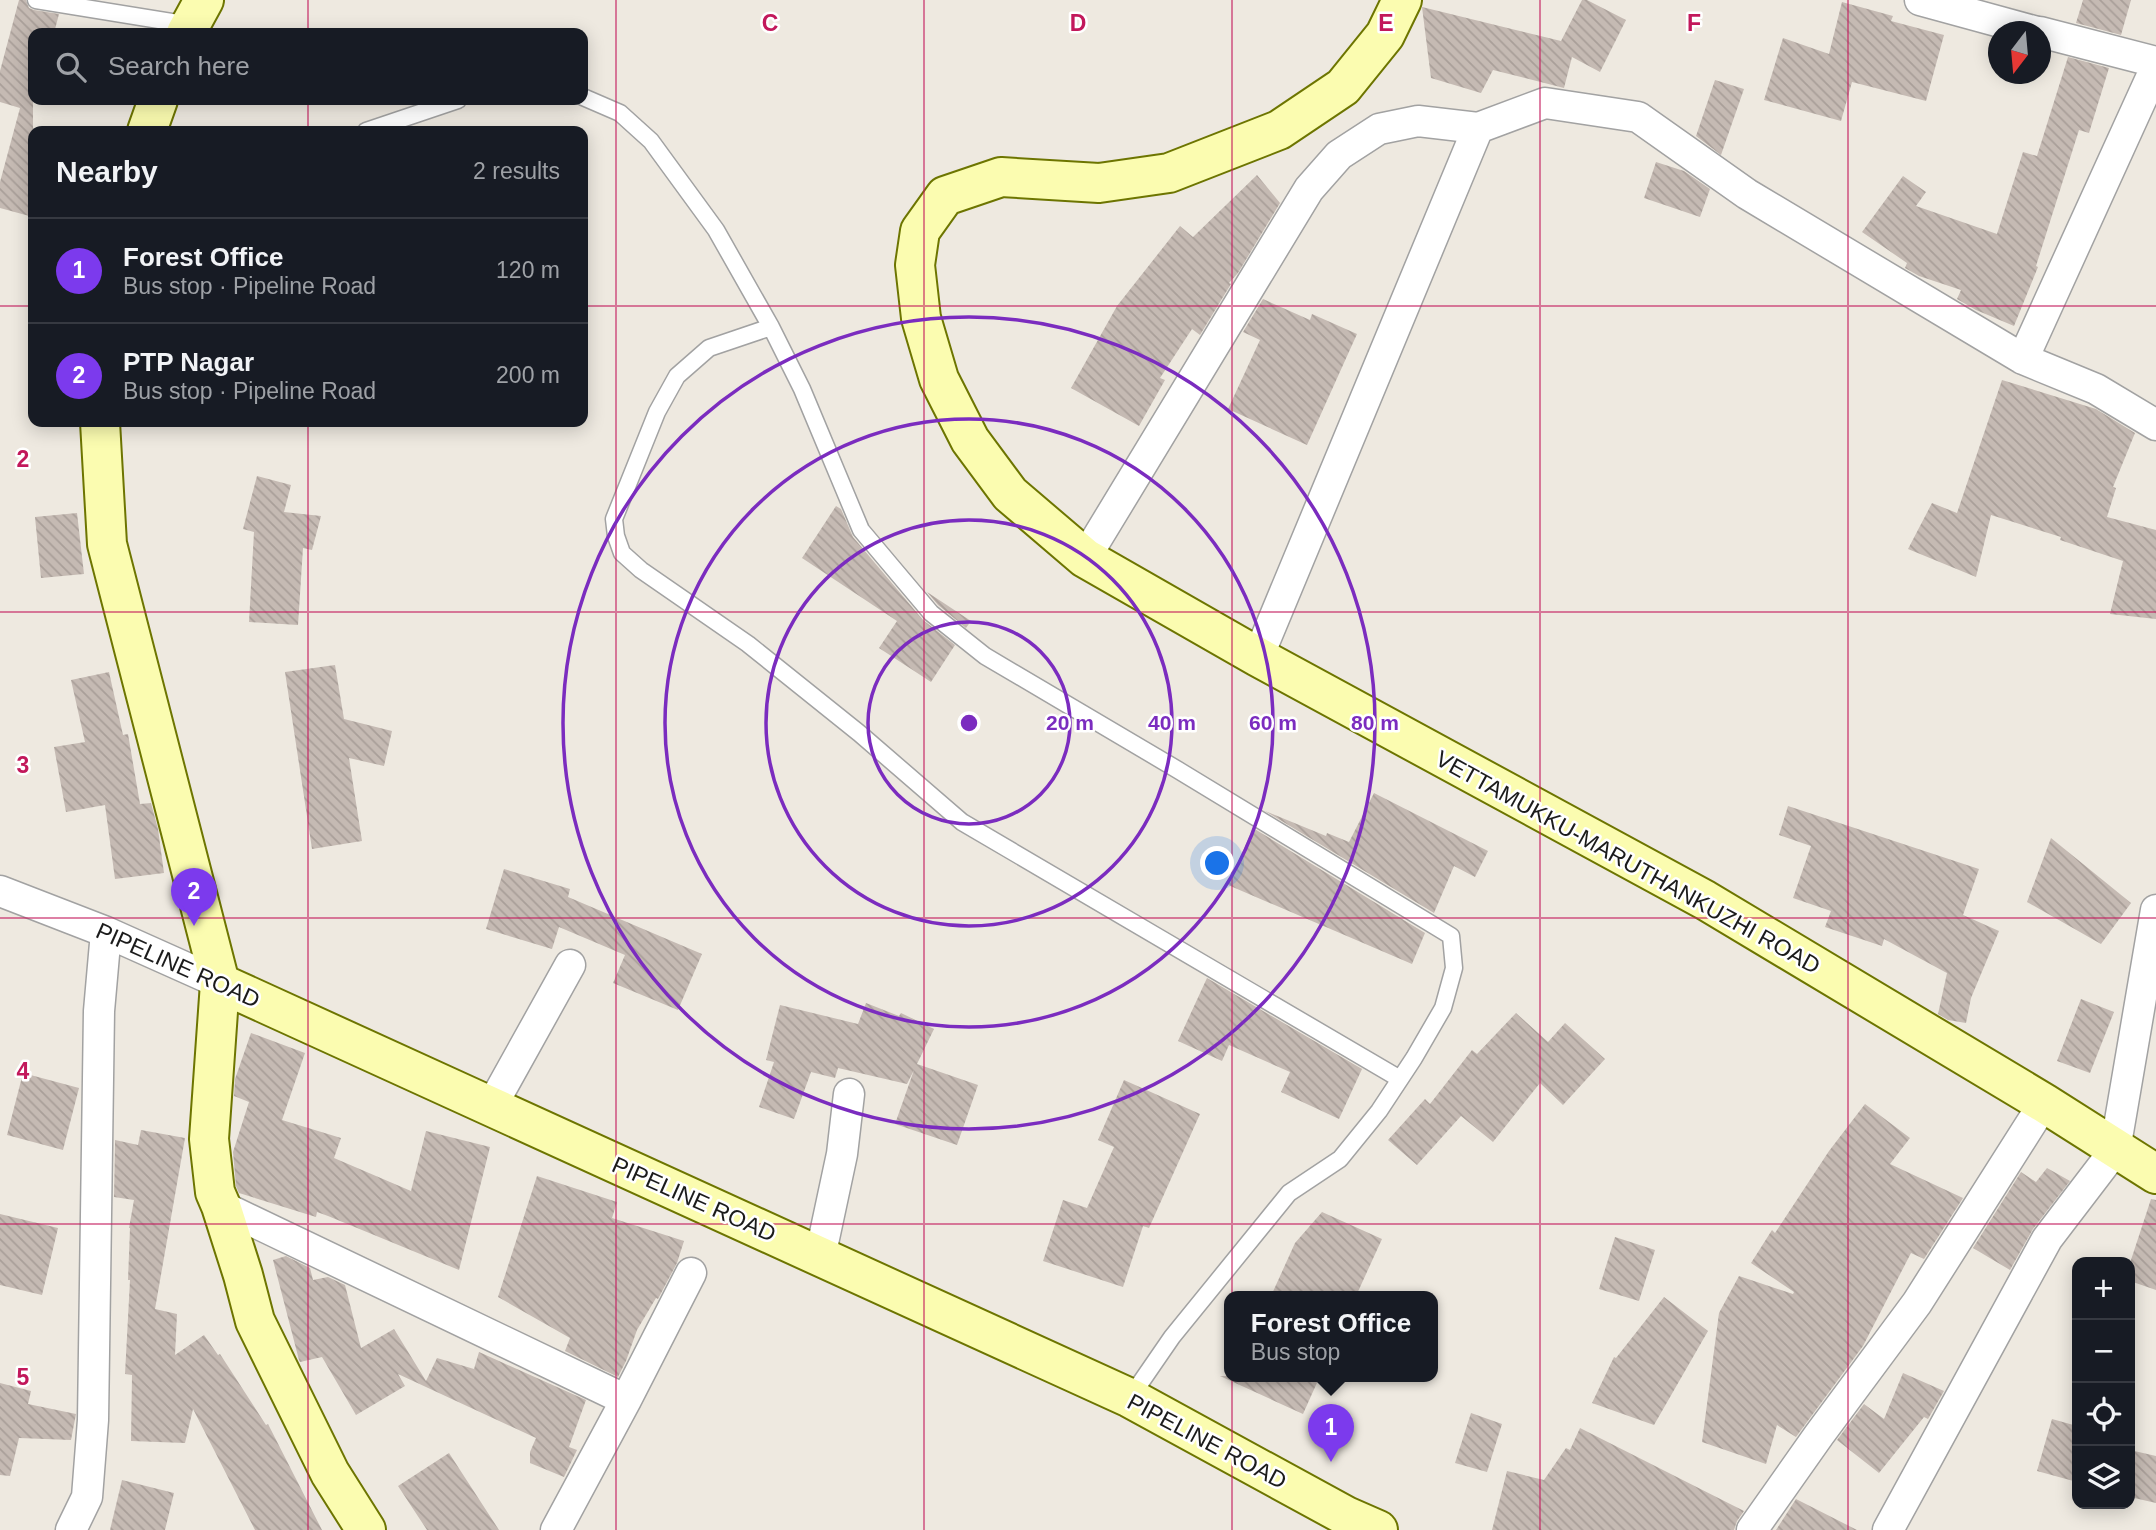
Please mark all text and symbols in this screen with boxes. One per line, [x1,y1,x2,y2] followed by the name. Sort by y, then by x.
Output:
[762,10,778,36] text: C
[1070,10,1086,36] text: D
[1378,10,1394,36] text: E
[1687,10,1701,36] text: F
[1988,21,2051,84] north arrow
[28,28,588,105] search box
[52,48,90,86] icon: search
[108,51,250,81] text: Search here
[56,155,158,188] text: Nearby
[473,158,560,184] text: 2 results
[123,242,283,272] text: Forest Office
[73,257,85,283] text: 1
[496,257,560,283] text: 120 m
[123,273,376,299] text: Bus stop · Pipeline Road
[123,347,254,377] text: PTP Nagar
[73,362,85,388] text: 2
[496,362,560,388] text: 200 m
[123,378,376,404] text: Bus stop · Pipeline Road
[17,446,29,472] text: 2
[957,711,981,735] centre of rings
[1046,711,1094,734] text: 20 m
[1148,711,1196,734] text: 40 m
[1249,711,1297,734] text: 60 m
[1351,711,1399,734] text: 80 m
[1431,745,1825,979] street label: VETTAMUKKU-MARUTHANKUZHI ROAD
[17,752,29,778] text: 3
[1200,846,1234,880] your location
[171,868,217,926] pin: 2
[92,917,264,1013] street label: PIPELINE ROAD
[17,1058,30,1084] text: 4
[608,1151,780,1247] street label: PIPELINE ROAD
[2072,1257,2135,1509] map controls
[2072,1257,2135,1320] button: +
[1224,1291,1438,1382] popup
[1251,1308,1411,1338] text: Forest Office
[2072,1320,2135,1383] button: −
[1251,1339,1340,1365] text: Bus stop
[17,1364,30,1390] text: 5
[2072,1383,2135,1446] button: locate
[1123,1388,1291,1494] street label: PIPELINE ROAD
[1308,1404,1354,1462] pin: 1
[2072,1446,2135,1509] button: layers

